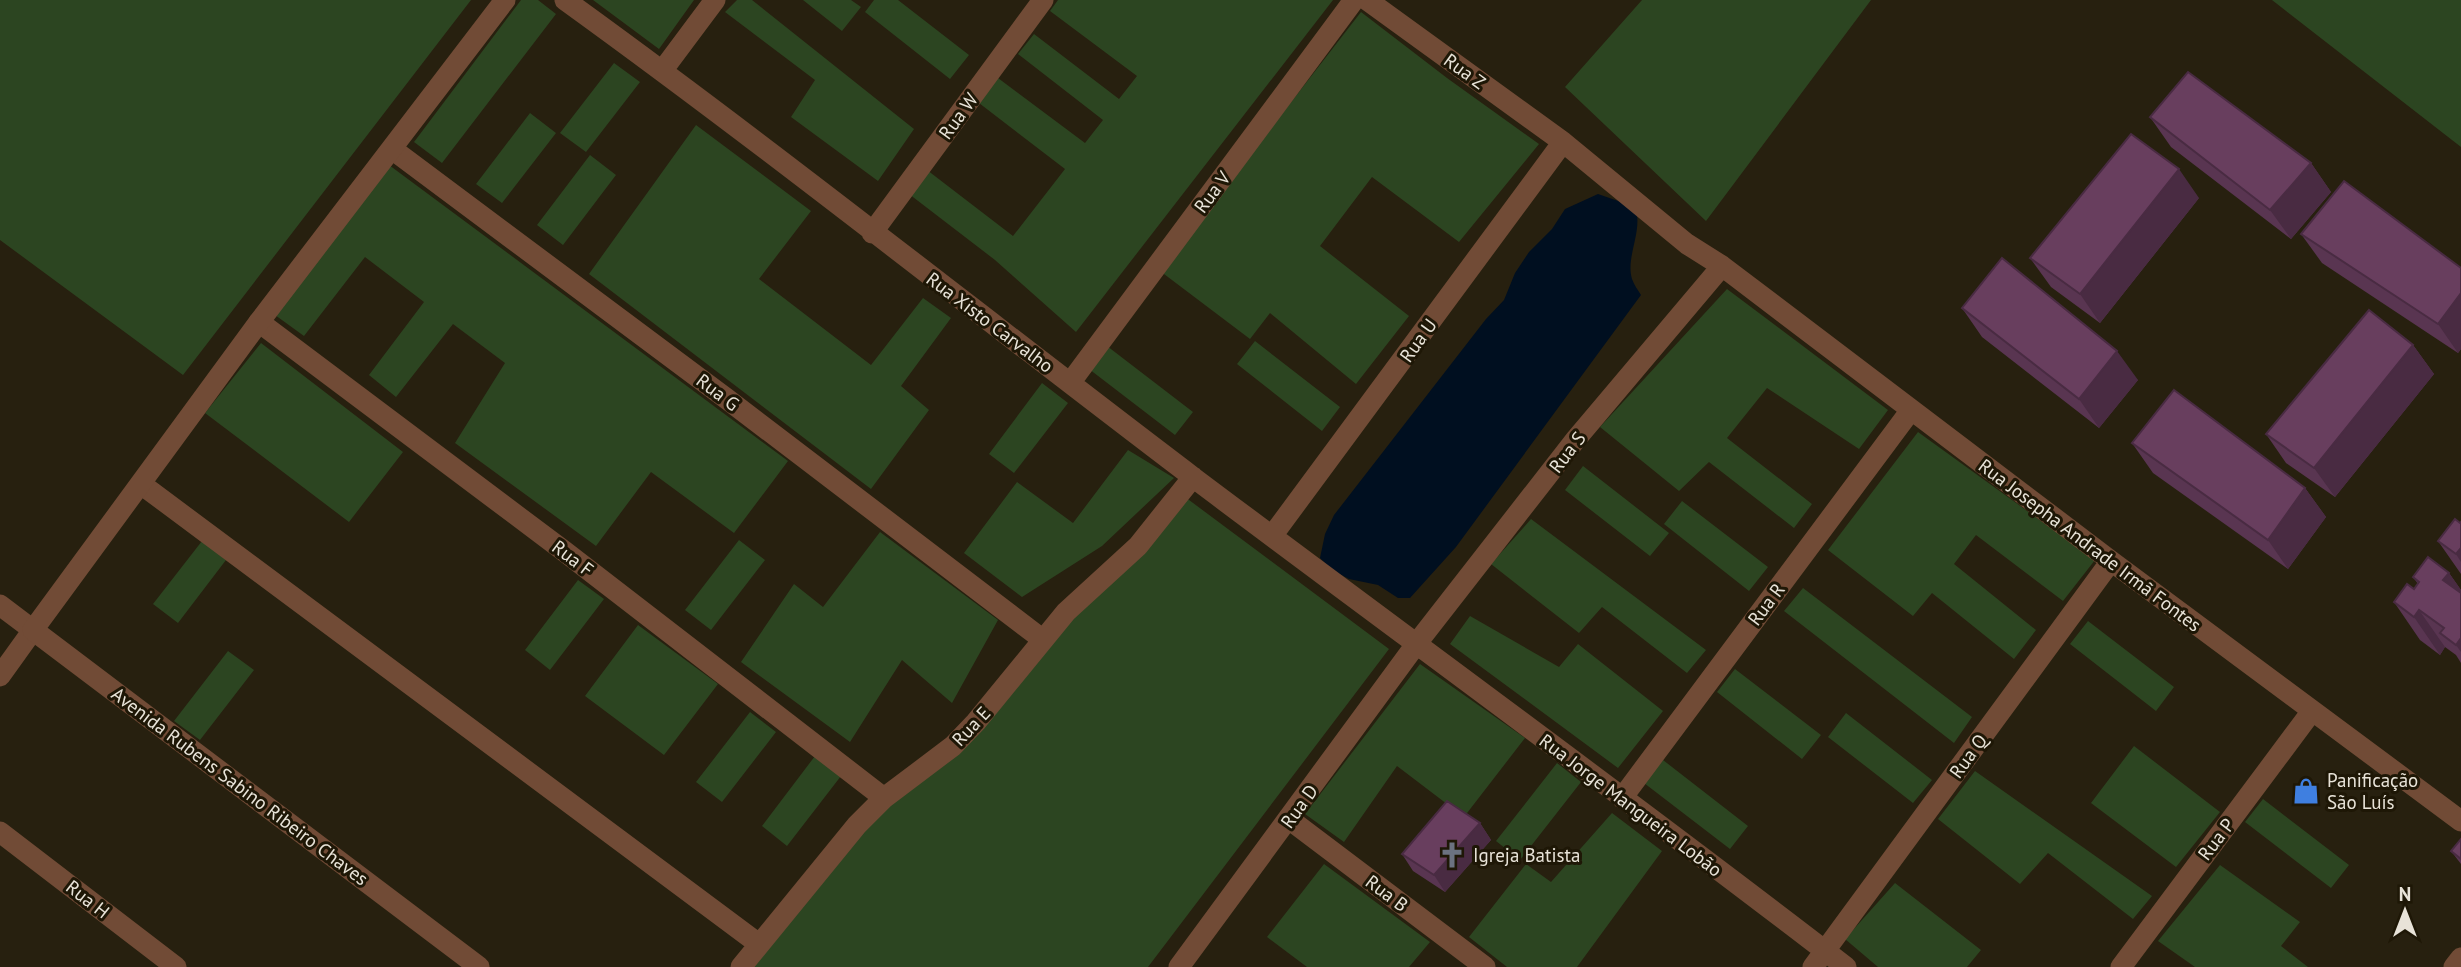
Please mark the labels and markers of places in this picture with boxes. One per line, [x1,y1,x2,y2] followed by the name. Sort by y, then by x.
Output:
[2327,768,2418,814] place label: Panificação São Luís
[2291,776,2321,806] shop icon: Panificação São Luís
[1437,840,1467,870] church icon: Igreja Batista
[1473,843,1580,867] place label: Igreja Batista

